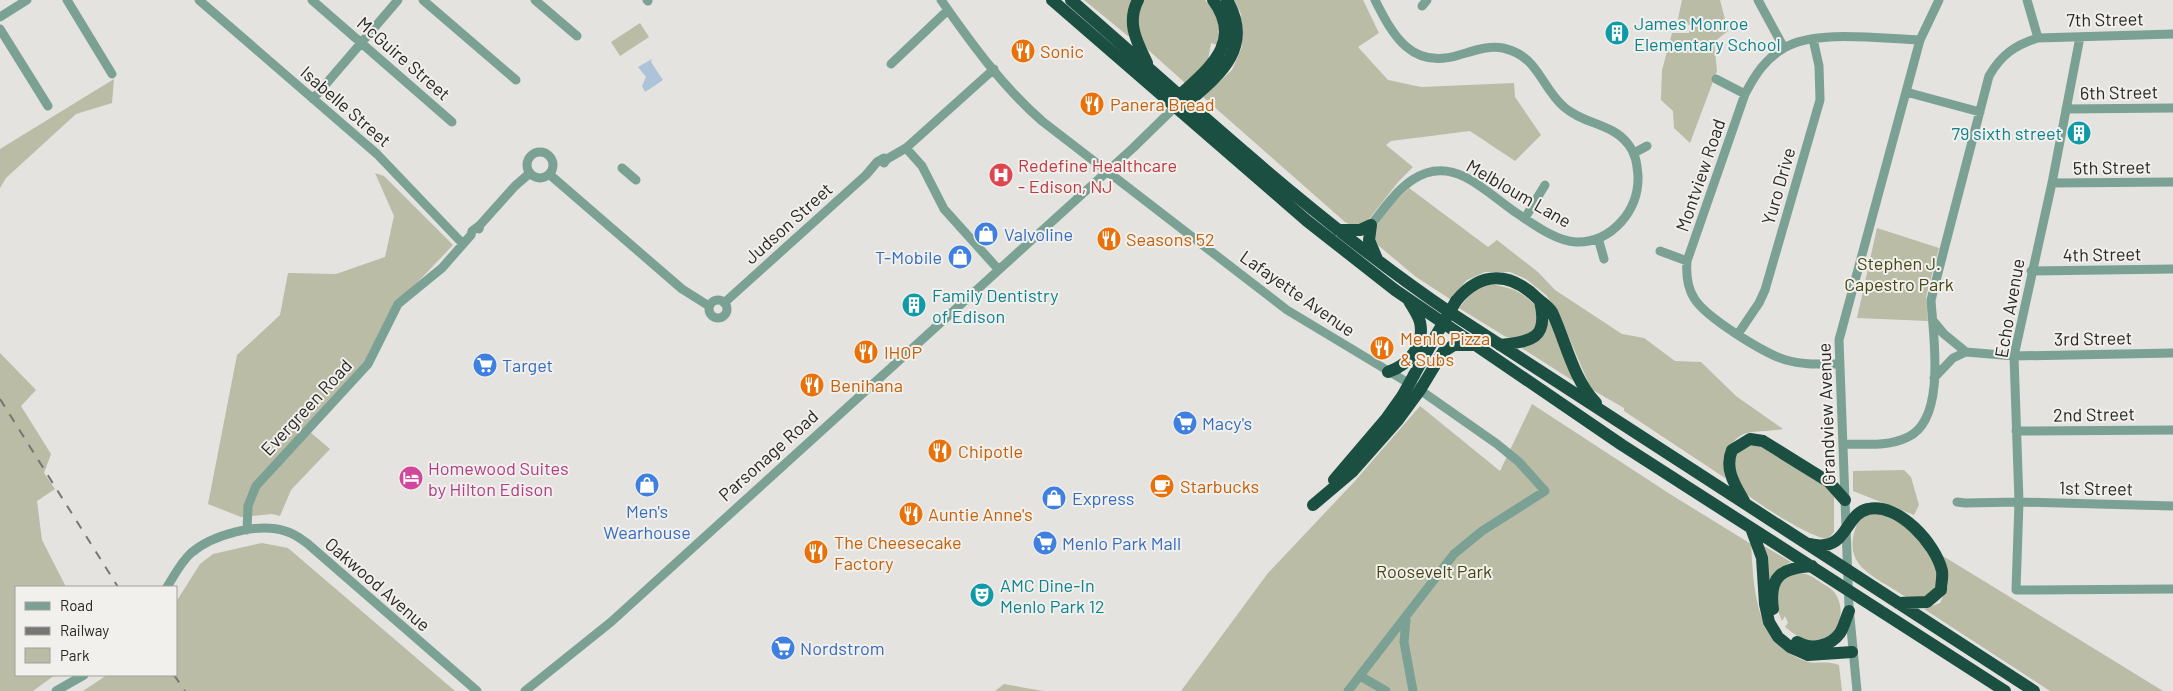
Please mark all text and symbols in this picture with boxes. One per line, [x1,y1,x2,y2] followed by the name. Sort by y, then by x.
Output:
[2066,7,2144,31] street label: 7th Street
[353,12,455,104] street label: McGuire Street
[1634,12,1781,55] place label: James Monroe Elementary School
[1604,20,1630,46] building icon: James Monroe Elementary School
[1010,38,1036,64] restaurant icon: Sonic
[1040,40,1084,62] place label: Sonic
[296,61,396,151] street label: Isabelle Street
[2080,80,2158,104] street label: 6th Street
[1079,91,1105,117] restaurant icon: Panera Bread
[1110,93,1215,115] place label: Panera Bread
[1670,116,1730,234] street label: Montview Road
[2066,120,2092,146] building icon: 79 sixth street
[1952,122,2062,144] place label: 79 sixth street
[1756,145,1800,227] street label: Yuro Drive
[1018,154,1177,197] place label: Redefine Healthcare - Edison, NJ
[1463,154,1575,232] street label: Melbloum Lane
[2073,155,2151,179] street label: 5th Street
[988,162,1014,188] hospital icon: Redefine Healthcare - Edison, NJ
[739,178,837,268] street label: Judson Street
[973,221,999,247] shop icon: Valvoline
[1004,223,1073,245] place label: Valvoline
[1096,226,1122,252] restaurant icon: Seasons 52
[1126,228,1215,250] place label: Seasons 52
[2062,242,2142,266] street label: 4th Street
[947,244,973,270] shop icon: T-Mobile
[1236,245,1360,341] street label: Lafayette Avenue
[875,246,942,268] place label: T-Mobile
[1844,252,1954,295] park label: Stephen J. Capestro Park
[1989,257,2029,359] street label: Echo Avenue
[932,284,1058,327] place label: Family Dentistry of Edison
[901,292,927,318] building icon: Family Dentistry of Edison
[2054,326,2132,350] street label: 3rd Street
[1400,327,1490,370] place label: Menlo Pizza & Subs
[1369,335,1395,361] restaurant icon: Menlo Pizza & Subs
[853,339,879,365] restaurant icon: IHOP
[884,341,922,363] place label: IHOP
[1813,342,1839,486] street label: Grandview Avenue
[472,352,498,378] supermarket icon: Target
[256,354,356,460] street label: Evergreen Road
[502,354,553,376] place label: Target
[799,372,825,398] restaurant icon: Benihana
[830,374,903,396] place label: Benihana
[2053,402,2135,426] street label: 2nd Street
[714,405,822,505] street label: Parsonage Road
[1172,410,1198,436] supermarket icon: Macy's
[1202,412,1252,434] place label: Macy's
[927,438,953,464] restaurant icon: Chipotle
[958,440,1023,462] place label: Chipotle
[428,457,569,500] place label: Homewood Suites by Hilton Edison
[398,465,424,491] hotel icon: Homewood Suites by Hilton Edison
[634,472,660,498] shop icon: Men's Wearhouse
[1149,473,1175,499] cafe icon: Starbucks
[1180,475,1259,497] place label: Starbucks
[2059,476,2133,500] street label: 1st Street
[1041,485,1067,511] shop icon: Express
[1072,487,1134,509] place label: Express
[603,500,691,543] place label: Men's Wearhouse
[898,501,924,527] restaurant icon: Auntie Anne's
[928,503,1033,525] place label: Auntie Anne's
[1032,530,1058,556] supermarket icon: Menlo Park Mall
[834,531,962,574] place label: The Cheesecake Factory
[321,532,435,636] street label: Oakwood Avenue
[1062,532,1181,554] place label: Menlo Park Mall
[803,539,829,565] restaurant icon: The Cheesecake Factory
[1376,560,1492,582] park label: Roosevelt Park
[1000,574,1105,617] place label: AMC Dine-In Menlo Park 12
[969,582,995,608] theatre icon: AMC Dine-In Menlo Park 12
[15,586,178,676] legend
[60,596,93,614] text: Road
[60,621,109,639] text: Railway
[770,635,796,661] supermarket icon: Nordstrom
[800,637,885,659] place label: Nordstrom
[60,646,90,664] text: Park

